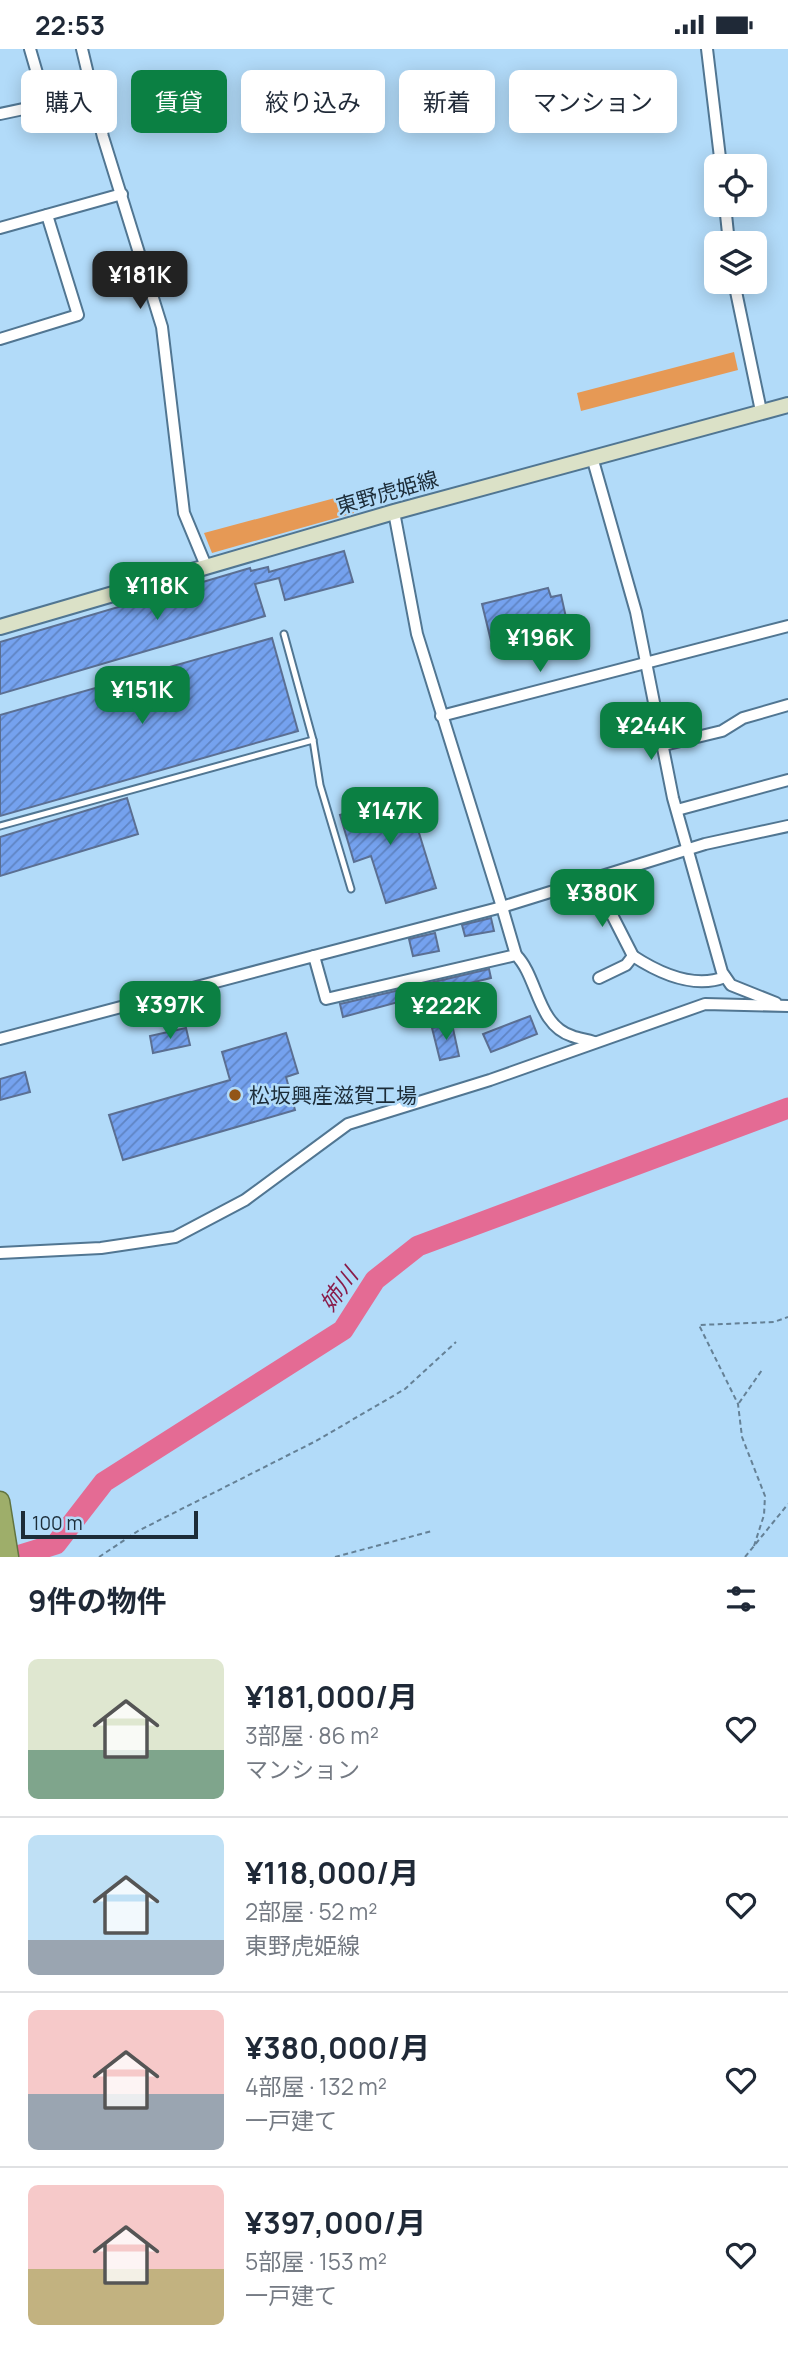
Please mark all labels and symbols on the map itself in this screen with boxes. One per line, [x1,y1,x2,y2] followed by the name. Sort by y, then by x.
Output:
[91,251,189,311] pin: ¥181K
[333,464,441,520] street label: 東野虎姫線
[108,563,206,622] pin: ¥118K
[491,615,589,674] pin: ¥196K
[93,667,191,726] pin: ¥151K
[602,703,700,762] pin: ¥244K
[341,787,439,847] pin: ¥147K
[553,869,651,929] pin: ¥380K
[121,981,219,1041] pin: ¥397K
[397,983,495,1042] pin: ¥222K
[249,1081,417,1109] place label: 松坂興産滋賀工場
[227,1087,243,1103] marker: 松坂興産滋賀工場
[312,1259,366,1317] water label: 姉川
[21,1508,198,1540] scale bar

